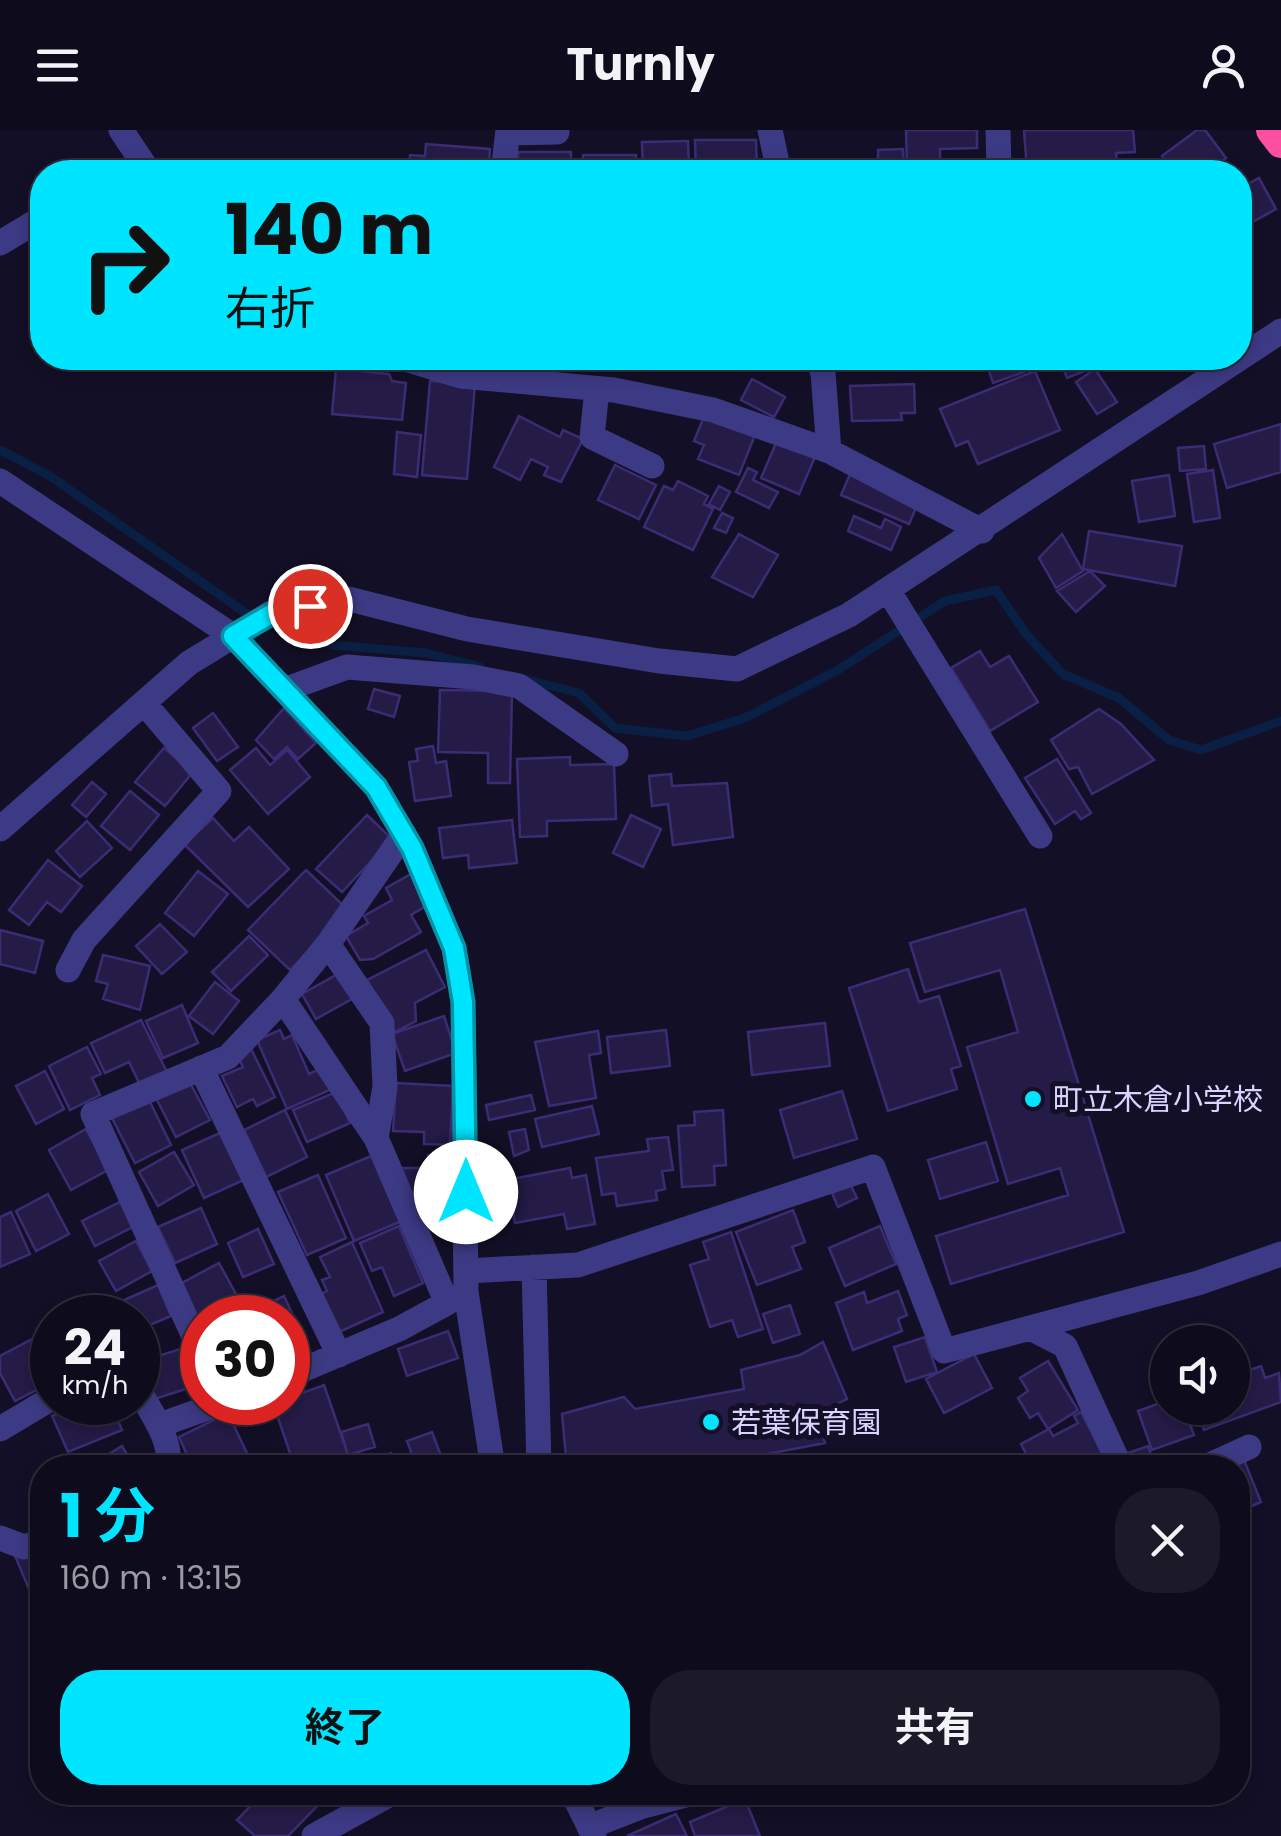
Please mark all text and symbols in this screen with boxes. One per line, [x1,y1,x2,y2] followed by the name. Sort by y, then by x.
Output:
[566,33,715,96] text: Turnly
[30,38,85,93] icon: menu
[1196,38,1251,93] icon: person
[225,180,433,279] text: 140 m
[60,200,190,330] icon: right
[225,277,315,340] text: 右折
[268,564,353,649] pin
[283,579,338,634] icon: arrive
[1053,1078,1263,1121] place label: 町立木倉小学校
[1022,1088,1044,1110] marker: 町立木倉小学校
[414,1140,518,1244] position arrow
[180,1295,310,1425] speed limit sign: 30
[64,1312,126,1383] text: 24
[1150,1325,1250,1425] map controls
[1150,1325,1250,1425] button: sound
[62,1368,128,1403] text: km/h
[731,1401,881,1444] place label: 若葉保育園
[700,1411,722,1433] marker: 若葉保育園
[60,1474,155,1558] text: 1 分
[1115,1488,1220,1593] button: close
[60,1555,242,1600] text: 160 m · 13:15
[60,1670,630,1785] button: 終了
[650,1670,1220,1785] button: 共有

